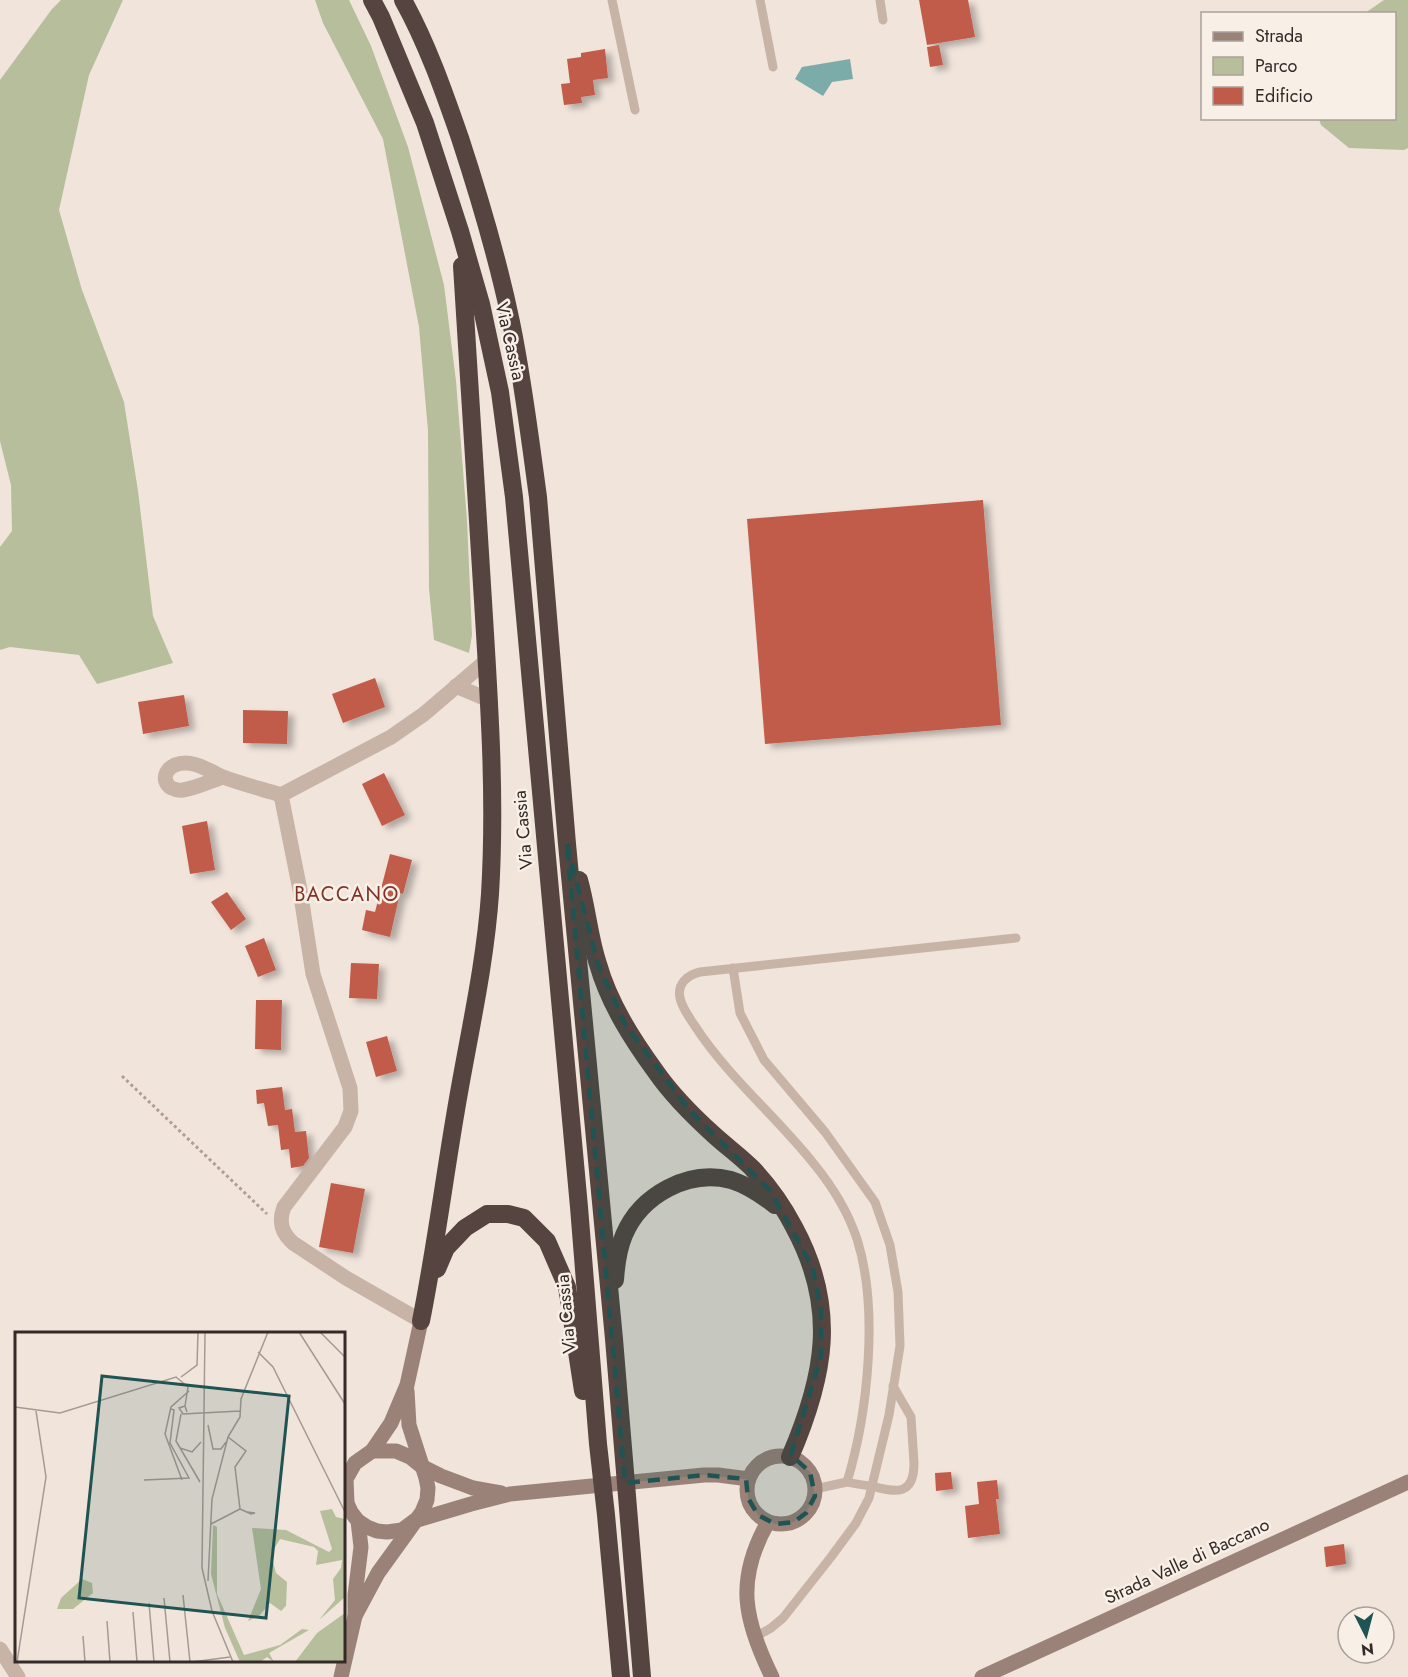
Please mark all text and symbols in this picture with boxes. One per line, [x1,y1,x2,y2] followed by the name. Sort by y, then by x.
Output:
[1201,12,1396,120] legend
[1255,23,1303,49] text: Strada
[1255,53,1297,79] text: Parco
[1255,83,1313,109] text: Edificio
[488,299,532,383] street label: Via Cassia
[507,789,539,871] street label: Via Cassia
[294,880,400,909] district label: BACCANO
[550,1273,582,1355] street label: Via Cassia
[15,1332,345,1662] inset map
[1100,1511,1274,1611] street label: Strada Valle di Baccano
[1336,1605,1396,1665] north arrow
[1360,1637,1375,1662] text: N

